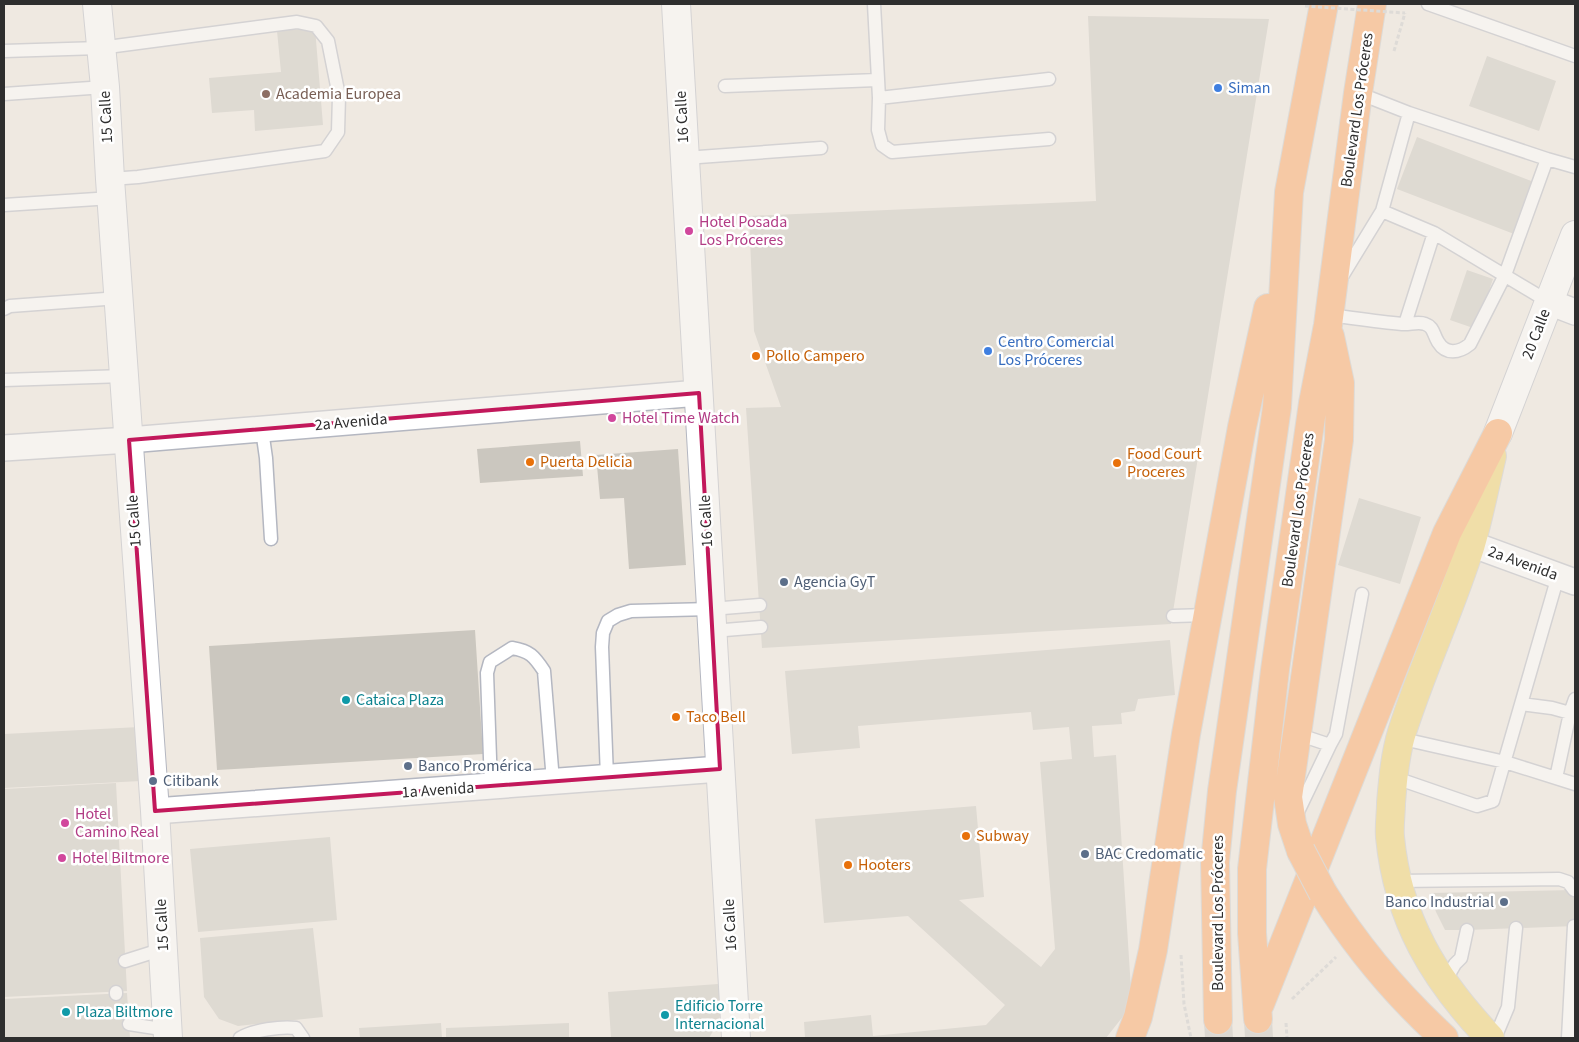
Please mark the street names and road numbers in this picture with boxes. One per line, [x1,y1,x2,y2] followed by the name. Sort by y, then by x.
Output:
[1335,31,1379,189] street label: Boulevard Los Próceres
[94,90,118,144] street label: 15 Calle
[670,90,694,144] street label: 16 Calle
[1516,306,1556,362] street label: 20 Calle
[314,408,388,436] street label: 2a Avenida
[1276,431,1320,589] street label: Boulevard Los Próceres
[121,494,147,548] street label: 15 Calle
[694,494,718,548] street label: 16 Calle
[1485,540,1561,586] street label: 2a Avenida
[401,776,475,804] street label: 1a Avenida
[1207,835,1229,991] street label: Boulevard Los Próceres
[150,898,174,952] street label: 15 Calle
[718,898,742,952] street label: 16 Calle

